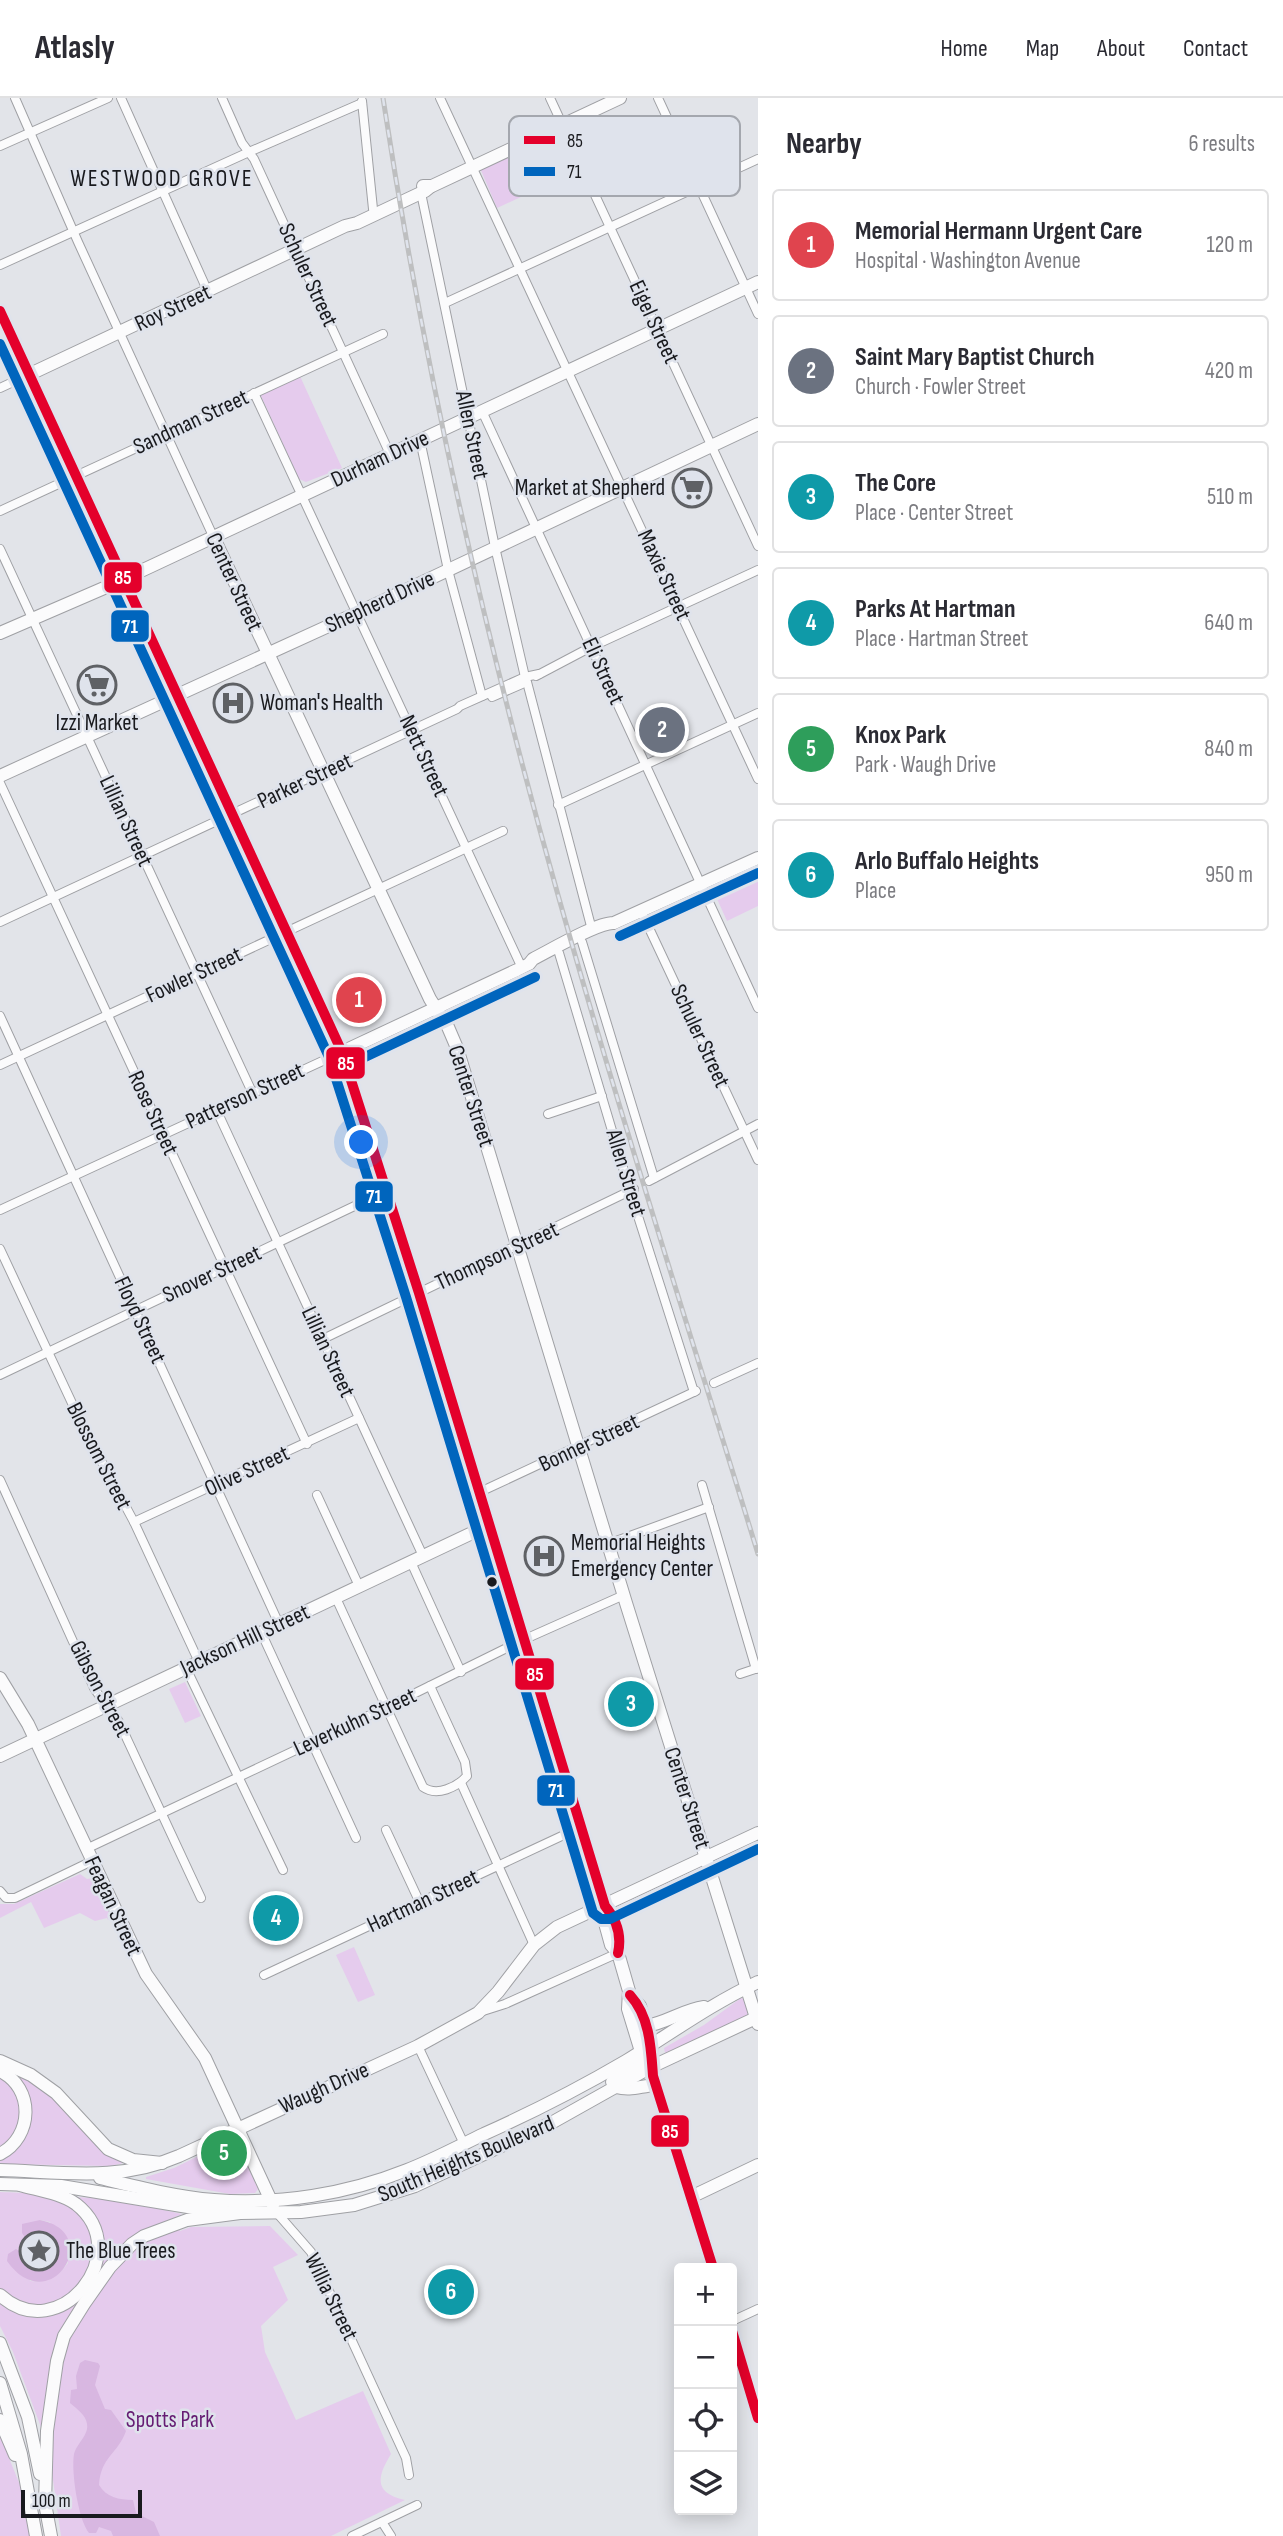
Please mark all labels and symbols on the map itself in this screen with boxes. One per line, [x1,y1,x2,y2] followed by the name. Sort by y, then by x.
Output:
[509,116,740,196] legend
[567,130,583,153] text: 85
[567,161,582,184] text: 71
[70,164,254,193] district label: WESTWOOD GROVE
[272,219,344,331] street label: Schuler Street
[623,276,685,368] street label: Eigel Street
[130,278,216,338] street label: Roy Street
[129,383,253,461] street label: Sandman Street
[449,387,495,482] street label: Allen Street
[327,424,433,494] street label: Durham Drive
[671,467,713,509] supermarket icon: Market at Shepherd
[515,474,665,502] place label: Market at Shepherd
[631,525,697,625] street label: Maxie Street
[199,528,269,636] street label: Center Street
[103,561,143,594] line badge: 85
[321,565,439,639] street label: Shepherd Drive
[114,567,132,590] text: 85
[110,609,150,643] line badge: 71
[122,616,138,639] text: 71
[575,633,631,709] street label: Eli Street
[76,664,118,706] supermarket icon: Izzi Market
[212,682,254,724] hospital icon: Woman's Health
[260,689,383,717] place label: Woman's Health
[639,704,685,756] pin: 2
[56,709,138,737] place label: Izzi Market
[393,711,455,801] street label: Nett Street
[253,747,357,815] street label: Parker Street
[93,771,159,871] street label: Lillian Street
[141,941,247,1009] street label: Fowler Street
[336,974,382,1026] pin: 1
[664,980,736,1092] street label: Schuler Street
[441,1042,501,1150] street label: Center Street
[325,1046,366,1080] line badge: 85
[337,1053,355,1076] text: 85
[181,1056,309,1136] street label: Patterson Street
[121,1066,185,1160] street label: Rose Street
[344,1125,378,1159] your location
[599,1125,653,1220] street label: Allen Street
[354,1180,394,1213] line badge: 71
[366,1186,382,1209] text: 71
[431,1215,563,1297] street label: Thompson Street
[158,1239,266,1309] street label: Snover Street
[108,1272,172,1368] street label: Floyd Street
[295,1302,361,1402] street label: Lillian Street
[60,1398,138,1514] street label: Blossom Street
[534,1408,644,1478] street label: Bonner Street
[200,1439,294,1503] street label: Olive Street
[571,1529,714,1583] place label: Memorial Heights Emergency Center
[523,1535,565,1577] hospital icon: Memorial Heights Emergency Center
[485,1575,499,1589] unlabelled marker
[175,1598,314,1683] street label: Jackson Hill Street
[63,1636,137,1742] street label: Gibson Street
[514,1657,555,1691] line badge: 85
[526,1664,544,1687] text: 85
[608,1678,654,1730] pin: 3
[289,1681,421,1763] street label: Leverkuhn Street
[657,1744,717,1852] street label: Center Street
[536,1774,576,1807] line badge: 71
[548,1780,564,1803] text: 71
[78,1852,148,1960] street label: Feagan Street
[363,1863,483,1939] street label: Hartman Street
[253,1892,299,1944] pin: 4
[275,2056,373,2120] street label: Waugh Drive
[374,2109,558,2209] street label: South Heights Boulevard
[650,2114,690,2148] line badge: 85
[661,2121,679,2144] text: 85
[201,2127,247,2179] pin: 5
[18,2230,60,2272] place icon: The Blue Trees
[66,2237,176,2265] place label: The Blue Trees
[298,2249,364,2345] street label: Willia Street
[428,2266,474,2318] pin: 6
[126,2406,214,2434] park label: Spotts Park
[21,2487,142,2519] scale bar

